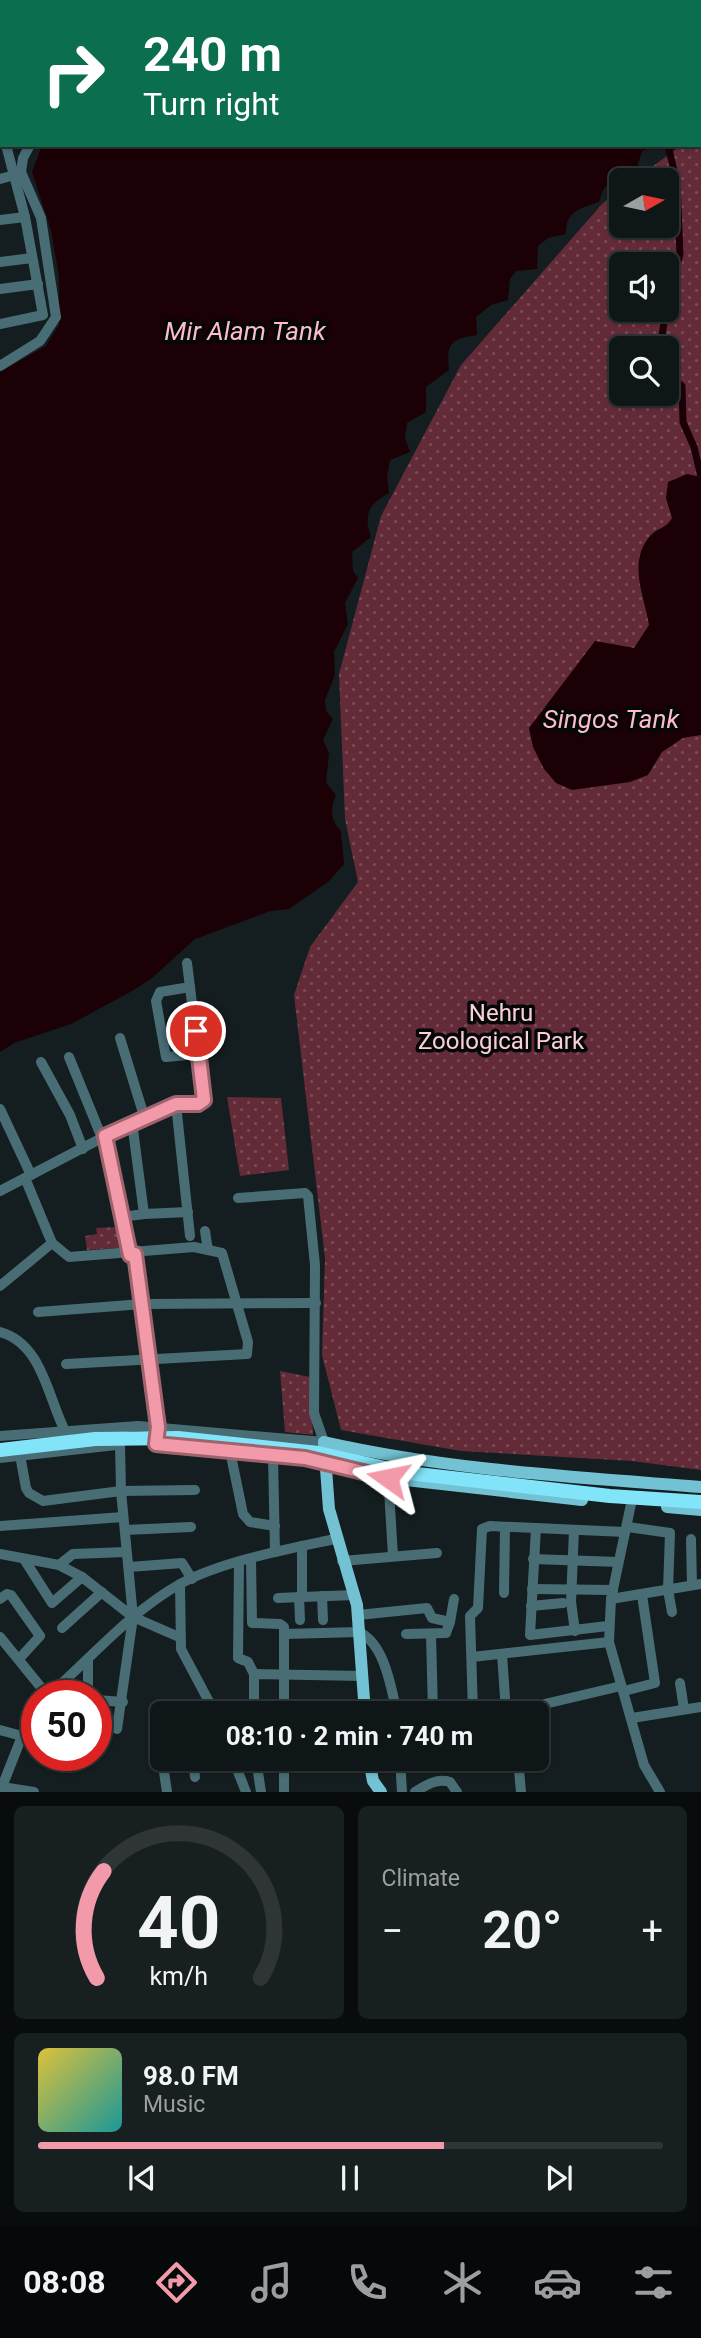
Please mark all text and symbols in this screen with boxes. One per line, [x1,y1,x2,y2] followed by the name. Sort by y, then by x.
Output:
[143,26,282,83] text: 240 m
[28,28,119,119] icon: right
[143,85,279,123] text: Turn right
[609,168,679,238] north arrow
[609,168,679,406] map controls
[609,252,679,322] button: sound
[164,316,327,346] water label: Mir Alam Tank
[609,336,679,406] button: search
[543,704,680,734] water label: Singos Tank
[418,999,585,1055] park label: Nehru Zoological Park
[166,1001,226,1061] pin
[177,1012,215,1050] icon: arrive
[351,1441,425,1515] position arrow
[21,1680,112,1771] speed limit sign: 50
[226,1721,473,1751] text: 08:10 · 2 min · 740 m
[382,1865,460,1892] text: Climate
[137,1881,221,1967] text: 40
[482,1900,562,1961] text: 20°
[382,1909,403,1953] text: −
[641,1909,663,1953] text: +
[149,1962,208,1991] text: km/h
[143,2061,239,2091] text: 98.0 FM
[143,2091,205,2118] text: Music
[123,2159,161,2197] icon: previous
[331,2159,369,2197] icon: pause
[540,2159,578,2197] icon: next
[152,2258,201,2307] icon: directions
[247,2258,296,2307] icon: music
[343,2258,392,2307] icon: phone
[438,2258,487,2307] icon: climate
[533,2258,582,2307] icon: car
[629,2258,678,2307] icon: filters
[23,2263,106,2301] text: 08:08

